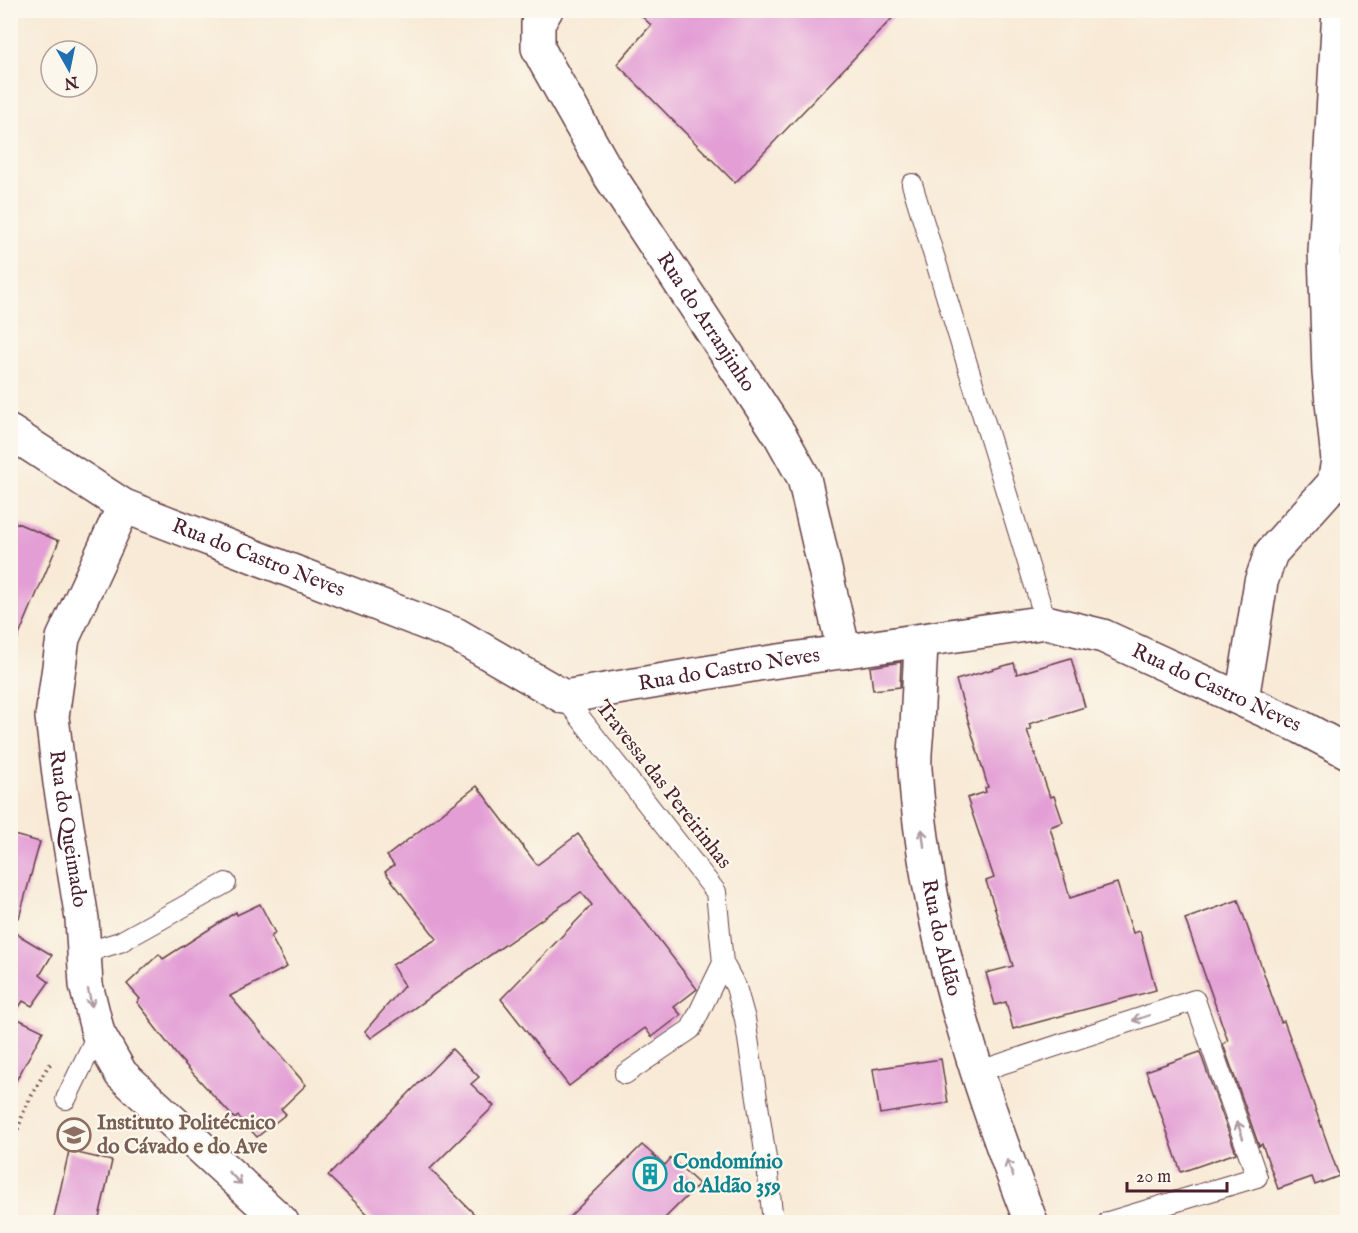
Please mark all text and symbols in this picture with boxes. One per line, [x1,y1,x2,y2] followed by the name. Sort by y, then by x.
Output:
[39,39,99,99] north arrow
[62,71,80,93] text: N
[650,247,762,397] street label: Rua do Arranjinho
[168,512,349,604] street label: Rua do Castro Neves
[1127,638,1305,739] street label: Rua do Castro Neves
[636,642,822,698] street label: Rua do Castro Neves
[589,695,737,875] street label: Travessa das Pereirinhas
[43,749,93,909] street label: Rua do Queimado
[917,829,928,848] one-way arrow
[915,877,968,999] street label: Rua do Aldão
[84,989,96,1008] one-way arrow
[1132,1013,1151,1024] one-way arrow
[97,1110,276,1161] place label: Instituto Politécnico do Cávado e do Ave
[56,1117,92,1153] school or university icon: Instituto Politécnico do Cávado e do Ave
[1234,1121,1245,1140] one-way arrow
[673,1149,783,1200] place label: Condomínio do Aldão 359
[1127,1155,1228,1193] scale bar
[632,1156,668,1192] building icon: Condomínio do Aldão 359
[1004,1159,1015,1178] one-way arrow
[1136,1166,1171,1189] text: 20 m
[227,1171,242,1186] one-way arrow

